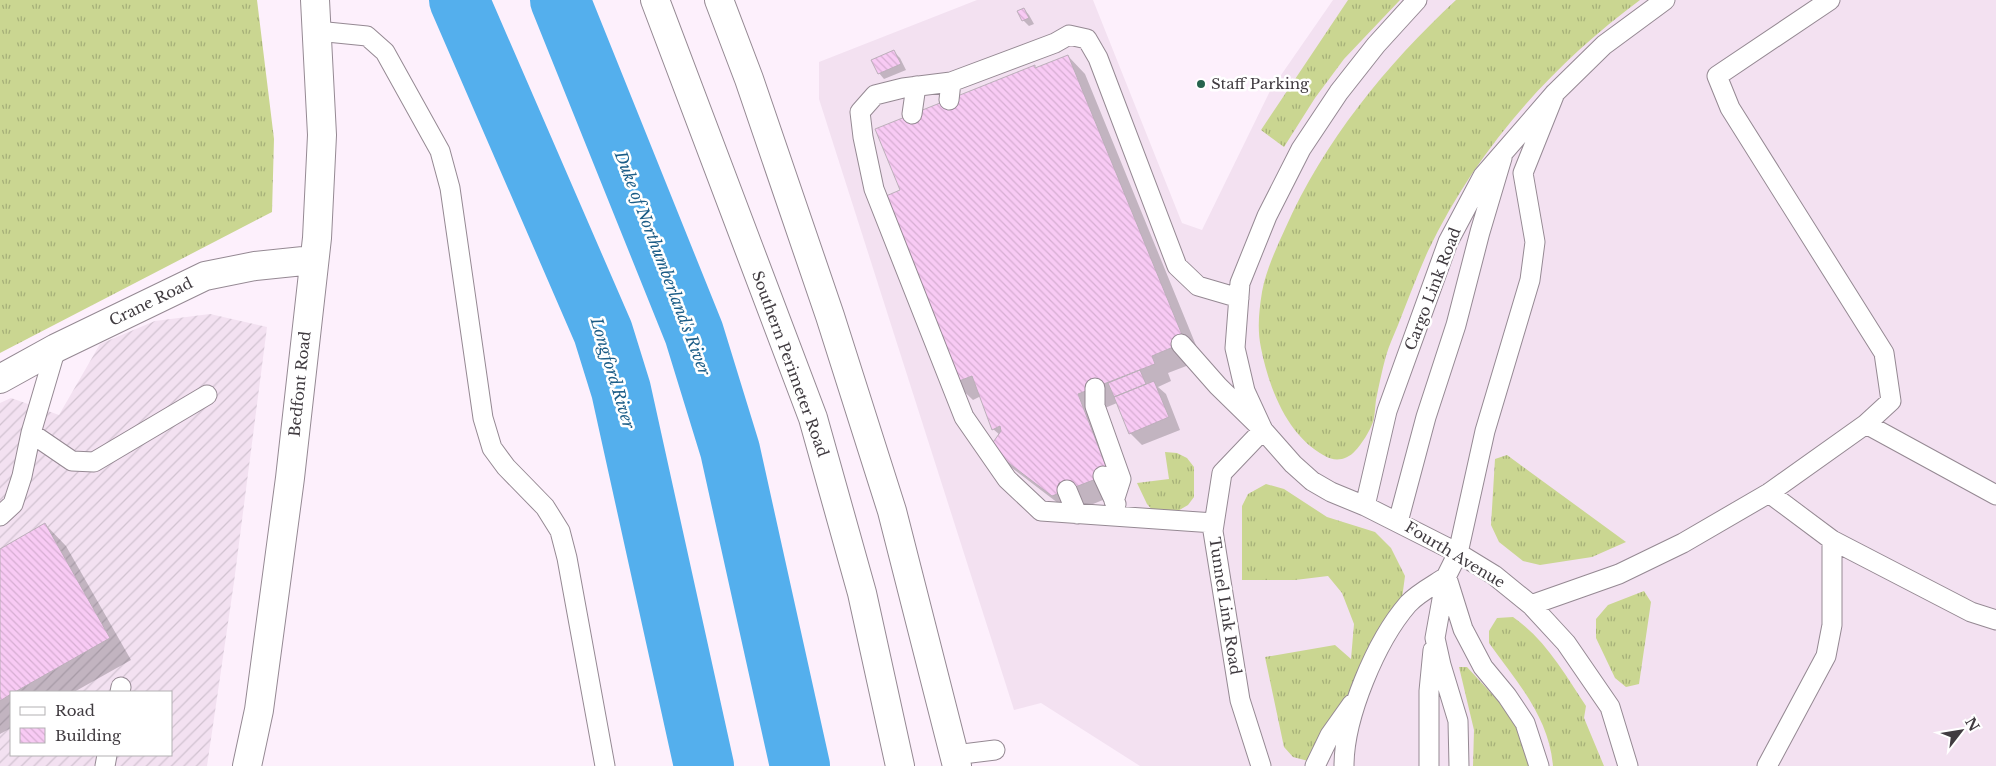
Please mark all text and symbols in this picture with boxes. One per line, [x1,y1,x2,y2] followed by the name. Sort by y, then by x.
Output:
[1211,74,1310,93] place label: Staff Parking
[1195,78,1207,90] marker: Staff Parking
[611,147,715,379] water label: Duke of Northumberland's River
[1400,225,1465,353] street label: Cargo Link Road
[748,268,833,459] street label: Southern Perimeter Road
[106,273,196,330] street label: Crane Road
[586,314,640,432] water label: Longford River
[285,330,315,438] street label: Bedfont Road
[1402,517,1509,592] street label: Fourth Avenue
[1205,536,1246,676] street label: Tunnel Link Road
[10,691,172,756] legend
[55,701,95,720] text: Road
[1936,706,1986,756] north arrow
[1961,714,1983,735] text: N
[55,726,122,745] text: Building

